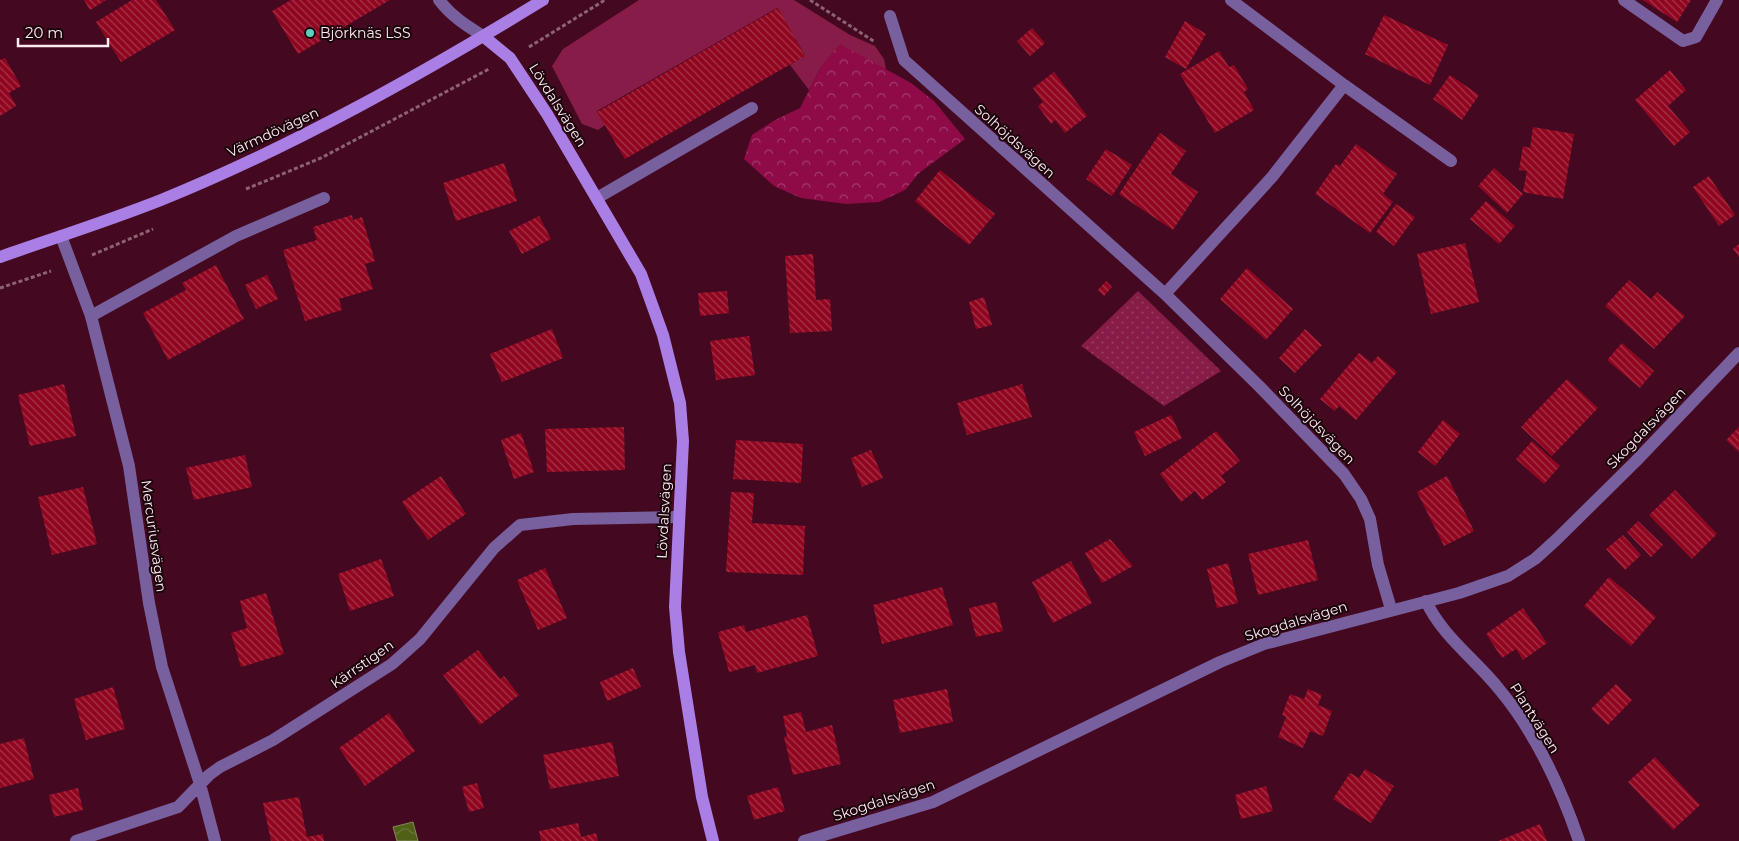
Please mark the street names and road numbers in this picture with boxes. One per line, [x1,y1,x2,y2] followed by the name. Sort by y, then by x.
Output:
[525,60,591,150] street label: Lövdalsvägen
[971,100,1059,182] street label: Solhöjdsvägen
[224,103,322,161] street label: Värmdövägen
[1275,382,1359,468] street label: Solhöjdsvägen
[1603,383,1689,473] street label: Skogdalsvägen
[653,463,675,559] street label: Lövdalsvägen
[137,479,171,593] street label: Mercuriusvägen
[1243,597,1349,645] street label: Skogdalsvägen
[327,636,397,692] street label: Kärrstigen
[1506,679,1564,757] street label: Plantvägen
[831,775,937,825] street label: Skogdalsvägen

